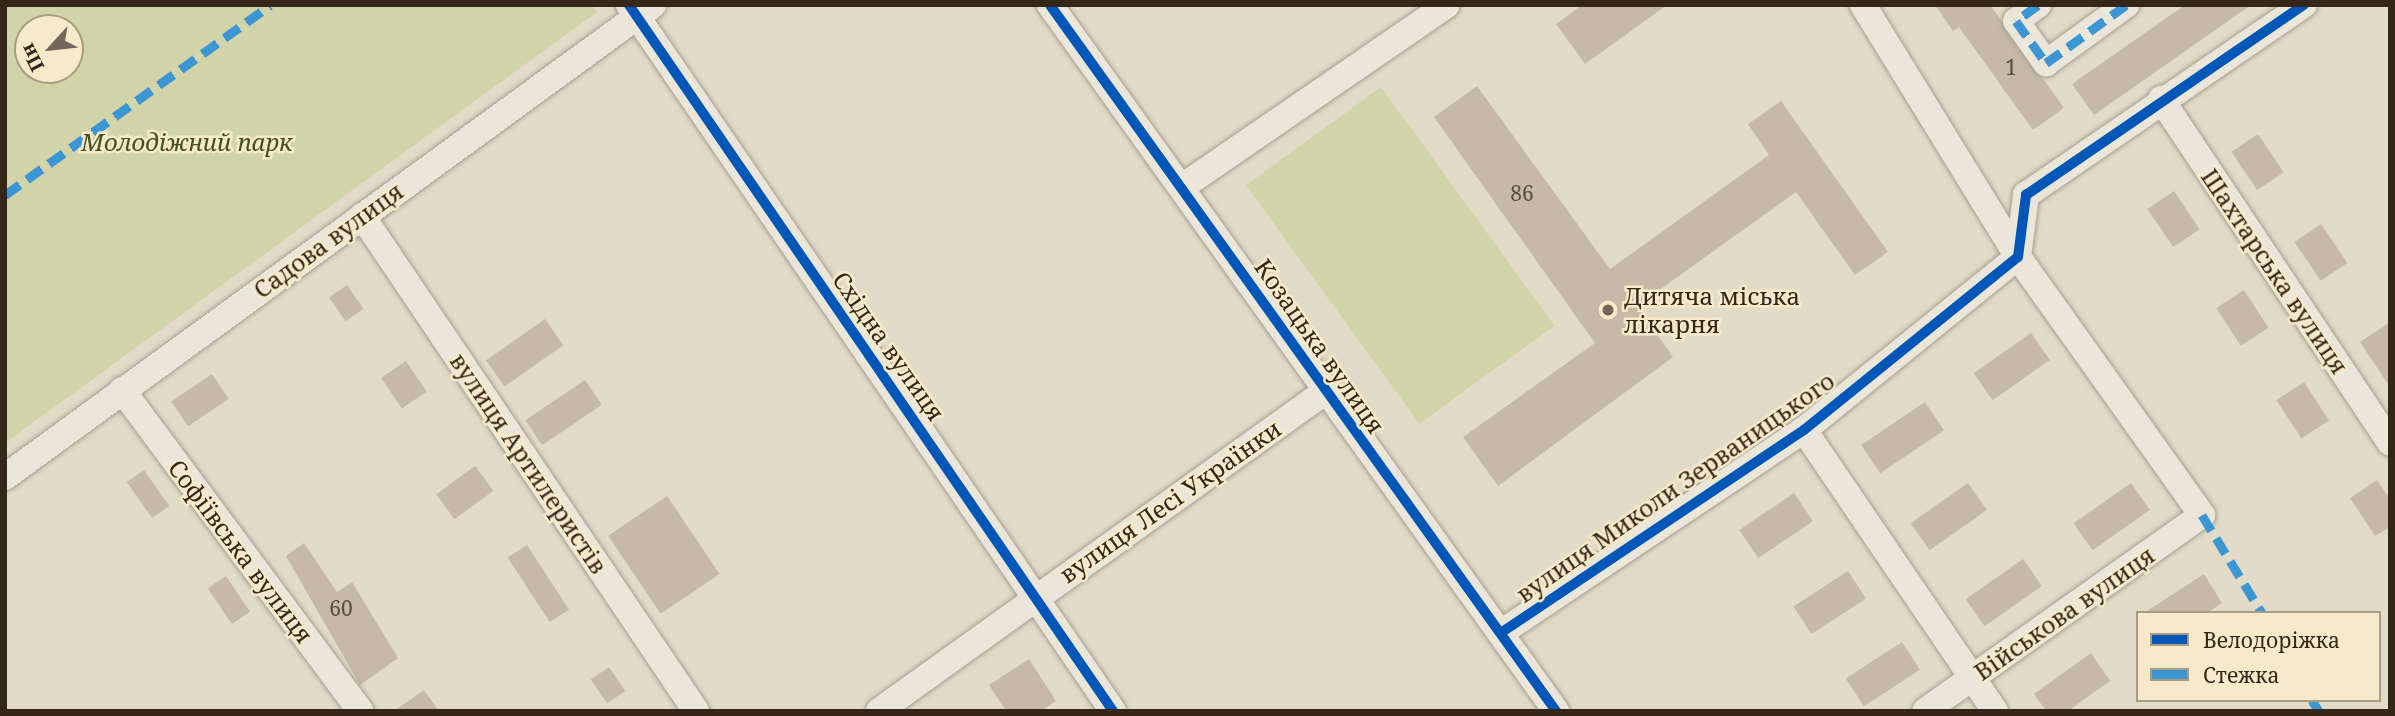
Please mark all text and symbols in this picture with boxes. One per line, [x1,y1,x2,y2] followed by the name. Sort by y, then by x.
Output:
[14,14,84,84] north arrow
[14,39,50,76] text: Пн
[2005,54,2017,80] house number: 1
[81,128,293,156] park label: Молодіжний парк
[2196,163,2354,379] street label: Шахтарська вулиця
[248,176,408,304] street label: Садова вулиця
[1510,180,1534,206] house number: 86
[1249,253,1391,439] street label: Козацька вулиця
[827,266,951,426] street label: Східна вулиця
[1624,282,1800,338] place label: Дитяча міська лікарня
[1598,300,1618,320] marker: Дитяча міська лікарня
[444,347,614,579] street label: вулиця Артилеристів
[1510,366,1840,608] street label: вулиця Миколи Зерваницького
[1054,414,1286,588] street label: вулиця Лесі Українки
[163,454,319,648] street label: Софіївська вулиця
[1968,540,2160,686] street label: Військова вулиця
[329,595,353,621] house number: 60
[2136,611,2381,702] legend
[2203,626,2340,654] text: Велодоріжка
[2203,661,2279,689] text: Стежка

